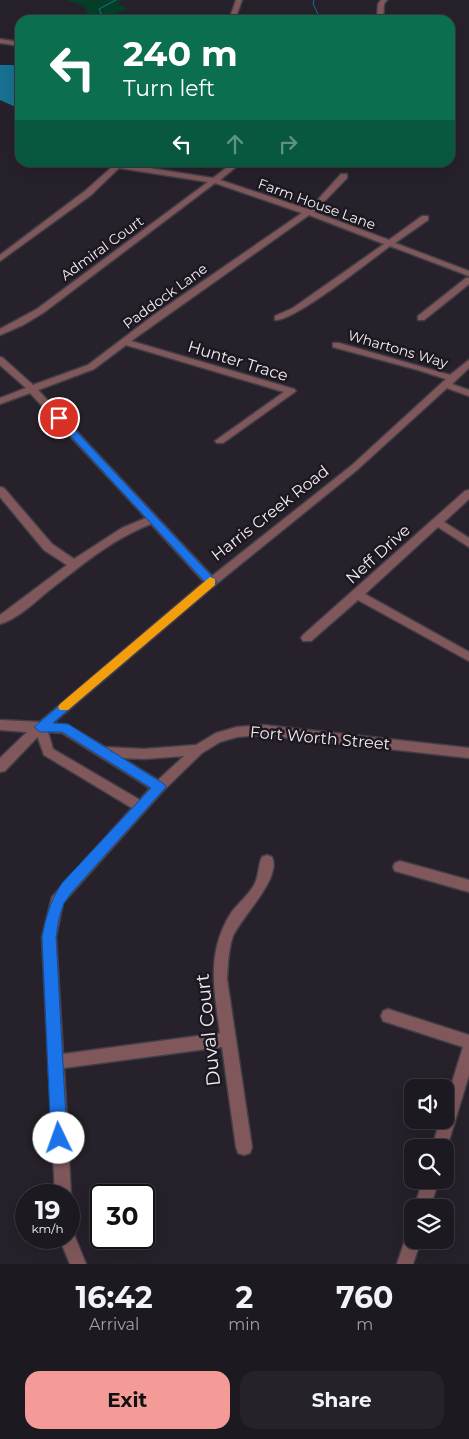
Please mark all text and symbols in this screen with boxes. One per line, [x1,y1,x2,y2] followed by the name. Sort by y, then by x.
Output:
[123,32,238,75] text: 240 m
[40,35,105,100] icon: left
[123,75,215,102] text: Turn left
[168,130,196,158] icon: left
[221,130,249,158] icon: ahead
[274,130,302,158] icon: right
[256,174,378,234] street label: Farm House Lane
[57,212,147,284] street label: Admiral Court
[119,259,211,333] street label: Paddock Lane
[346,326,451,372] street label: Whartons Way
[186,337,290,385] street label: Hunter Trace
[38,397,80,439] pin
[45,404,73,432] icon: arrive
[207,461,333,565] street label: Harris Creek Road
[342,520,414,588] street label: Neff Drive
[249,722,391,754] street label: Fort Worth Street
[191,972,225,1087] street label: Duval Court
[404,1079,454,1249] map controls
[404,1079,454,1129] button: sound
[32,1111,84,1163] position arrow
[404,1139,454,1189] button: search
[90,1184,155,1249] speed limit sign: 30
[35,1195,60,1225] text: 19
[404,1199,454,1249] button: layers
[31,1221,64,1236] text: km/h
[76,1279,153,1316] text: 16:42
[235,1279,253,1316] text: 2
[336,1279,393,1316] text: 760
[89,1315,139,1334] text: Arrival
[228,1315,260,1334] text: min
[356,1315,373,1334] text: m
[25,1371,230,1429] button: Exit
[240,1371,444,1429] button: Share

